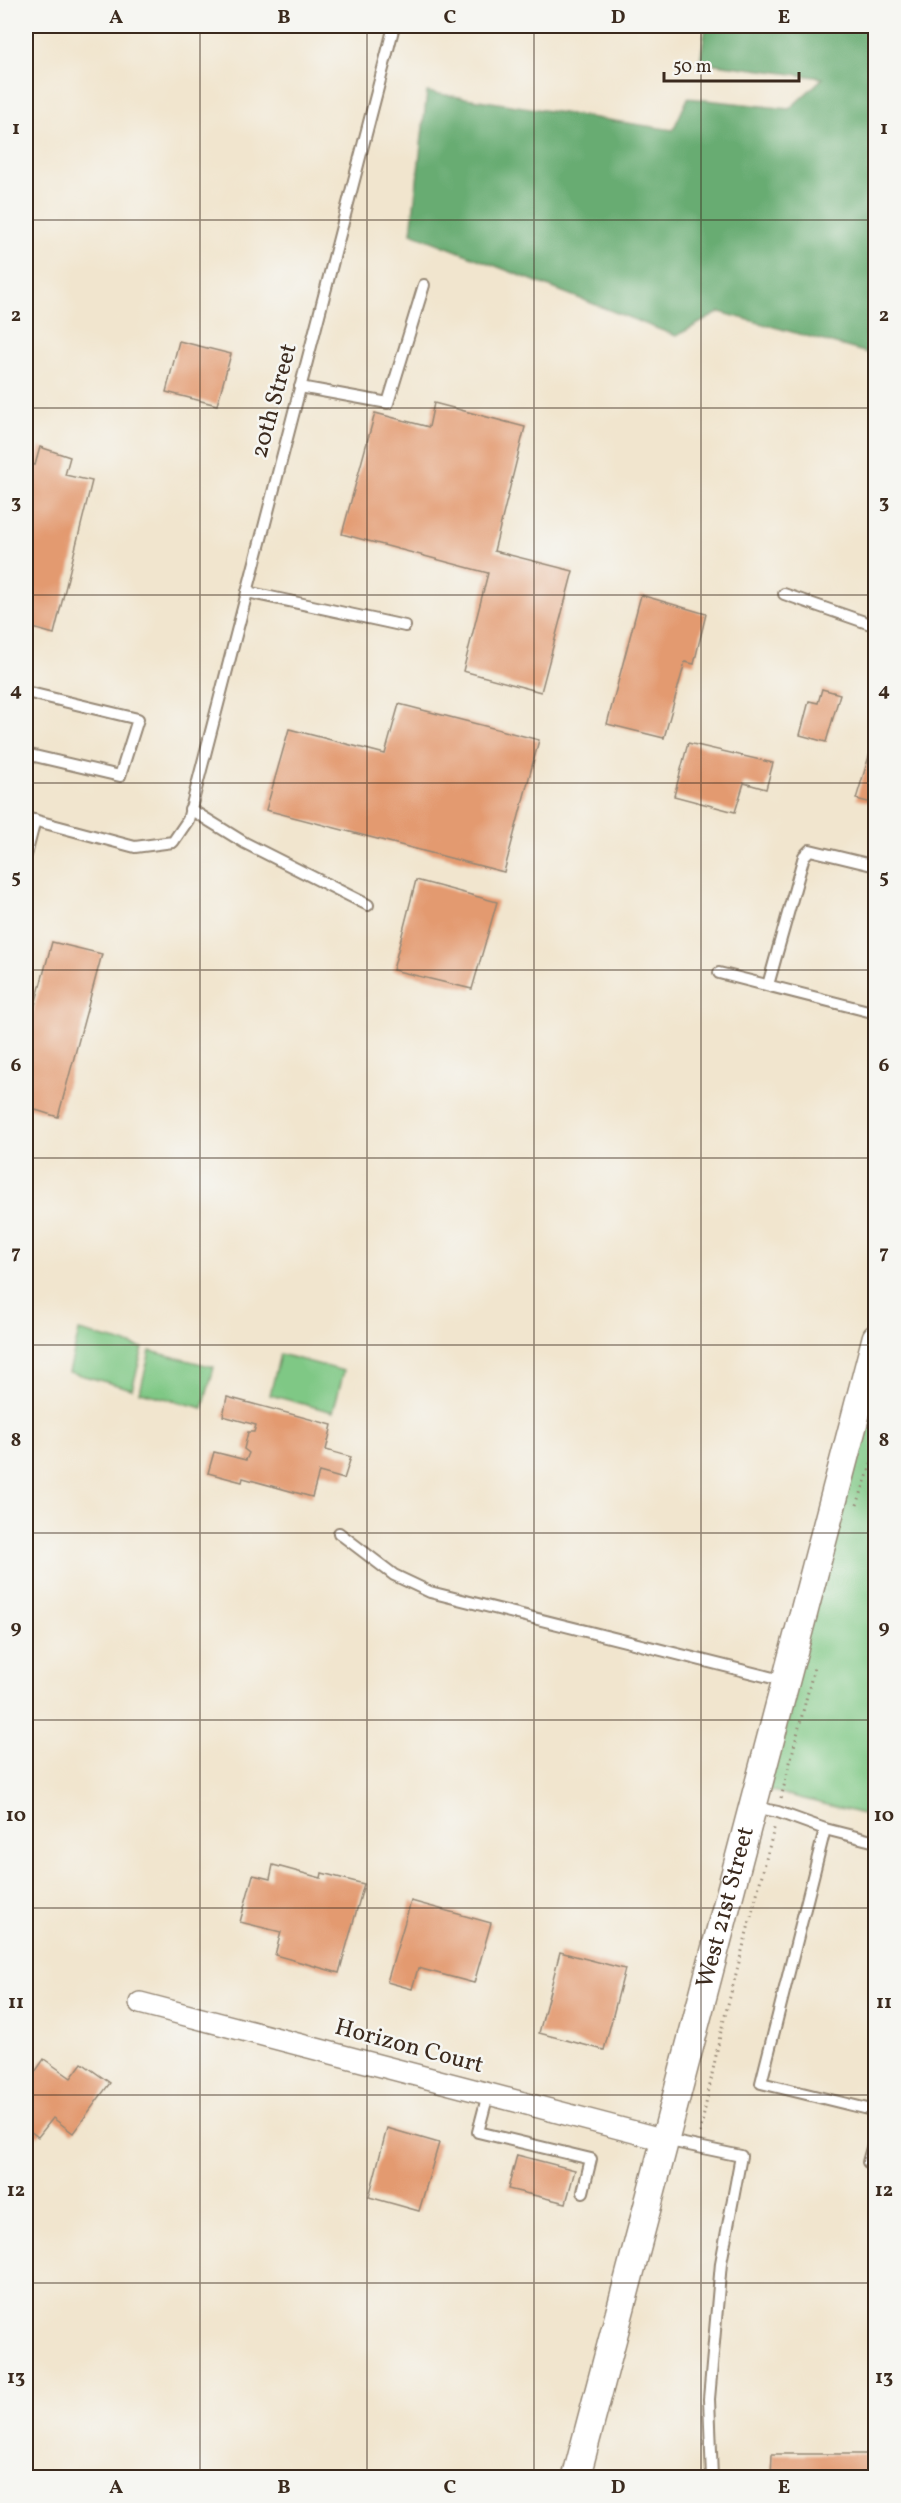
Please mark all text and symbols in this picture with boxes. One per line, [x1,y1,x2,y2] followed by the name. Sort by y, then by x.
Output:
[109,4,123,32] text: A
[277,4,291,32] text: B
[444,4,457,32] text: C
[611,4,625,32] text: D
[778,4,790,32] text: E
[664,45,799,83] scale bar
[673,55,712,80] text: 50 m
[12,115,20,143] text: 1
[880,115,888,143] text: 1
[11,302,21,330] text: 2
[879,302,889,330] text: 2
[243,340,307,462] street label: 20th Street
[11,489,21,517] text: 3
[879,489,889,517] text: 3
[10,677,22,705] text: 4
[878,677,890,705] text: 4
[11,864,21,892] text: 5
[879,864,889,892] text: 5
[11,1052,22,1080] text: 6
[879,1052,890,1080] text: 6
[11,1239,21,1267] text: 7
[879,1239,889,1267] text: 7
[11,1427,21,1455] text: 8
[879,1427,889,1455] text: 8
[10,1614,22,1642] text: 9
[878,1614,890,1642] text: 9
[6,1802,26,1830] text: 10
[874,1802,894,1830] text: 10
[689,1823,764,1992] street label: West 21st Street
[8,1989,24,2017] text: 11
[876,1989,892,2017] text: 11
[331,2011,487,2083] street label: Horizon Court
[7,2177,25,2205] text: 12
[875,2177,893,2205] text: 12
[7,2364,25,2392] text: 13
[875,2364,893,2392] text: 13
[109,2474,123,2502] text: A
[277,2474,291,2502] text: B
[444,2474,457,2502] text: C
[611,2474,625,2502] text: D
[778,2474,790,2502] text: E

